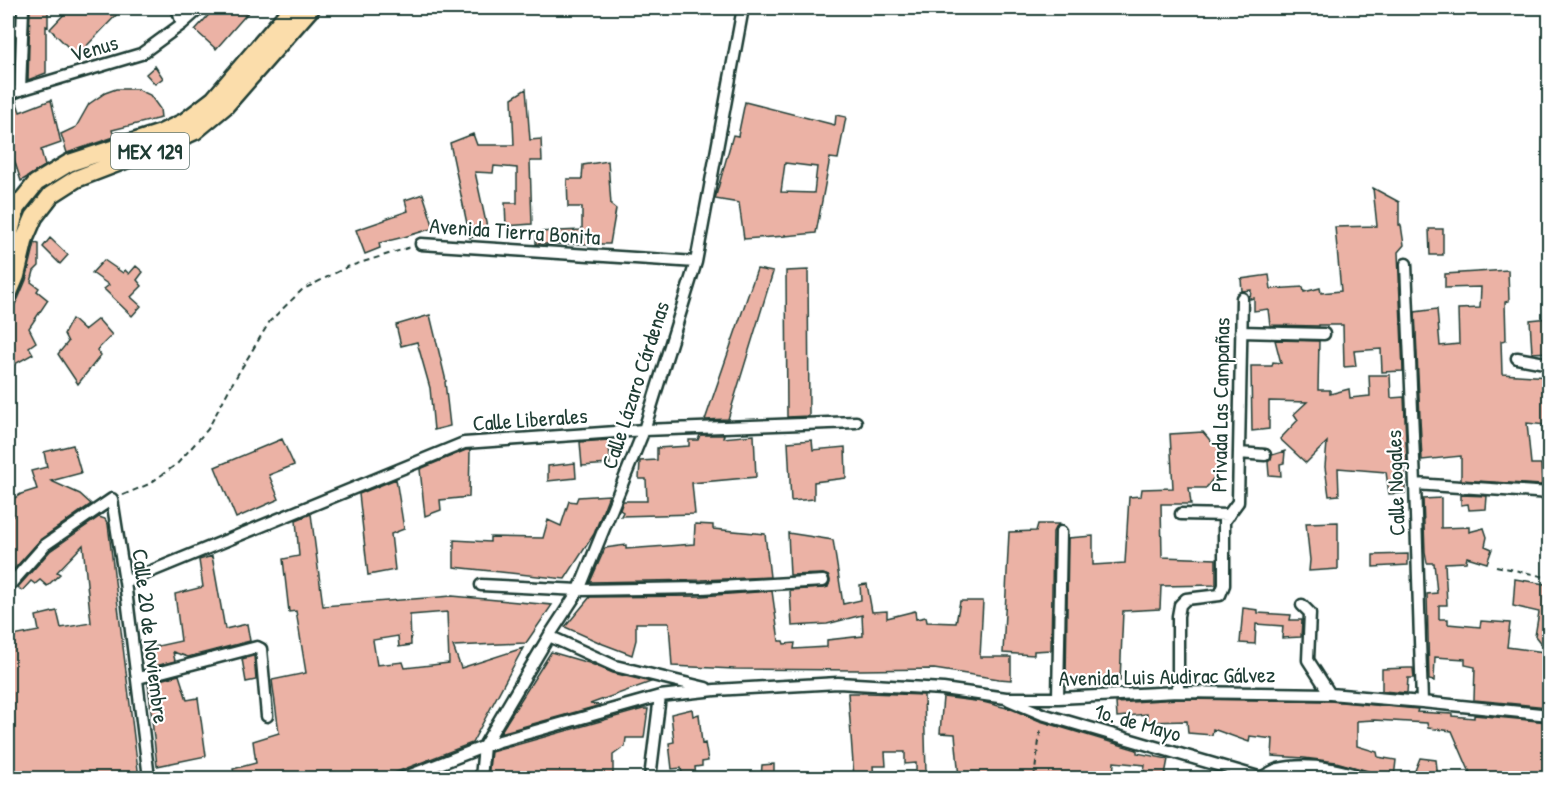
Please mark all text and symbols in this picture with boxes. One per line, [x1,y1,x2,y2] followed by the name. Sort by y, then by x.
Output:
[67,27,121,69] street label: Venus
[111,133,189,169] road number: MEX 129
[429,210,602,252] street label: Avenida Tierra Bonita
[594,297,676,473] street label: Calle Lázaro Cárdenas
[1203,317,1237,493] street label: Privada Las Campañas
[472,400,588,438] street label: Calle Liberales
[1378,429,1412,537] street label: Calle Nogales
[125,547,177,725] street label: Calle 20 de Noviembre
[1058,659,1276,693] street label: Avenida Luis Audirac Gálvez
[1091,695,1185,749] street label: 1o. de Mayo

